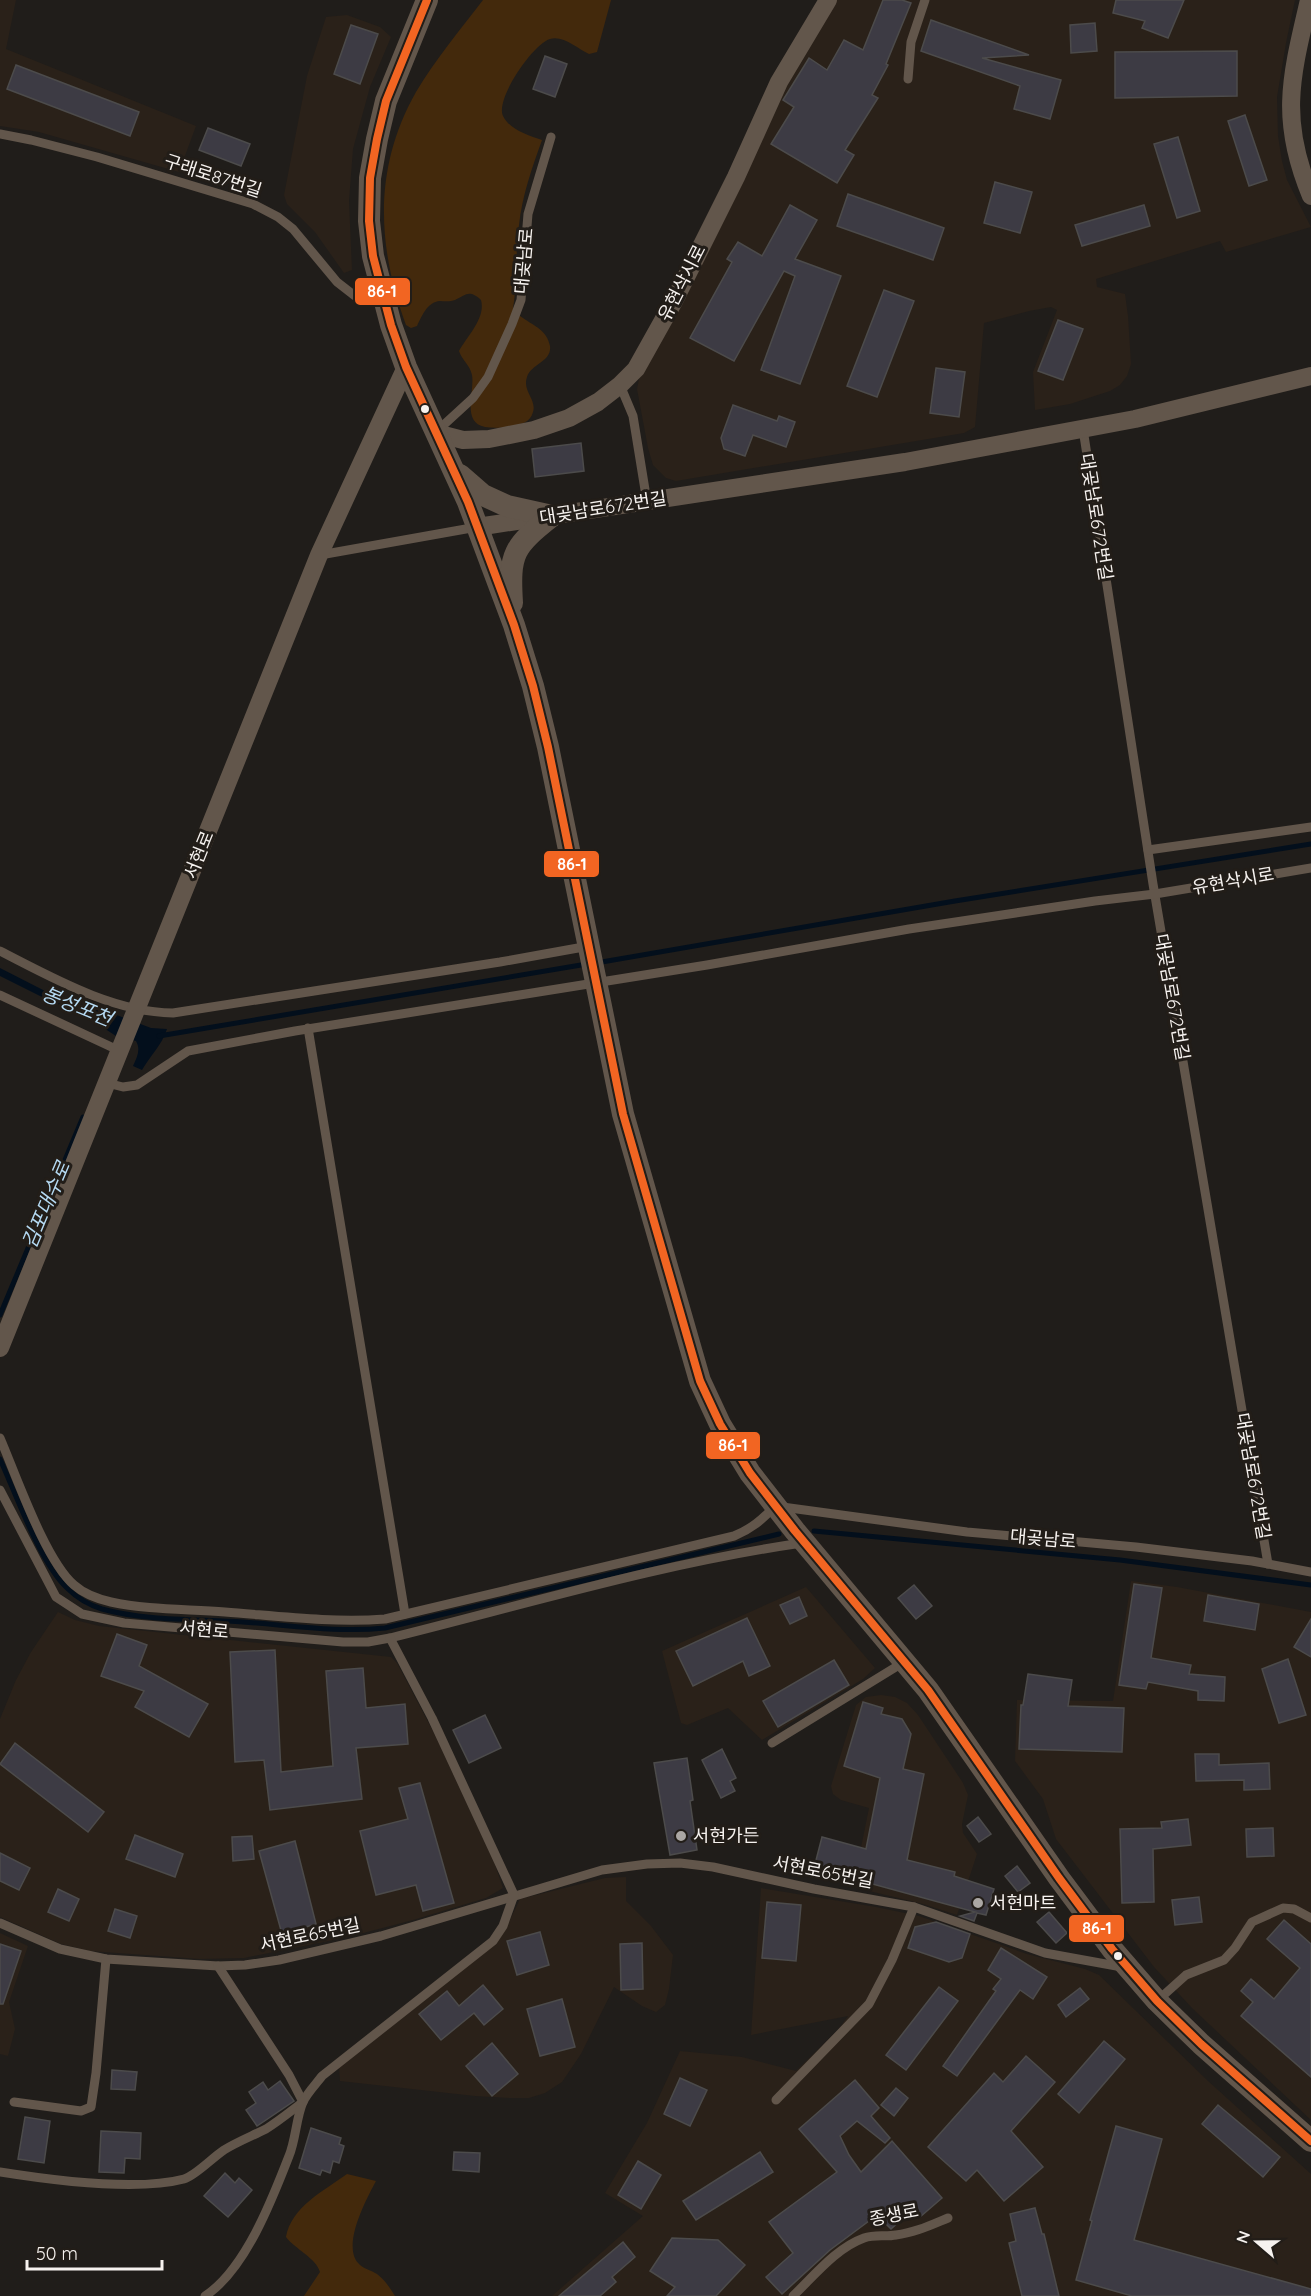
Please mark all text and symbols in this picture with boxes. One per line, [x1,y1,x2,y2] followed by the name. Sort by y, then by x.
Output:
[161,149,265,202] street label: 구래로87번길
[509,227,538,295] street label: 대곶남로
[653,241,711,325] street label: 유현삭시로
[354,277,411,306] line badge: 86-1
[367,281,397,301] text: 86-1
[419,403,431,415] unlabelled marker
[1075,452,1118,582] street label: 대곶남로672번길
[538,486,668,529] street label: 대곶남로672번길
[179,827,219,882] street label: 서현로
[543,850,600,878] line badge: 86-1
[557,854,587,874] text: 86-1
[1190,862,1276,899] street label: 유현삭시로
[1150,932,1195,1062] street label: 대곶남로672번길
[38,980,118,1032] water label: 봉성포천
[16,1156,76,1252] water label: 김포대수로
[1231,1411,1276,1541] street label: 대곶남로672번길
[705,1431,761,1460] line badge: 86-1
[718,1435,748,1455] text: 86-1
[1009,1524,1077,1553] street label: 대곶남로
[178,1616,230,1643] street label: 서현로
[693,1824,759,1847] place label: 서현가든
[674,1829,688,1843] marker: 서현가든
[771,1850,875,1893] street label: 서현로65번길
[990,1891,1056,1914] place label: 서현마트
[971,1896,985,1910] marker: 서현마트
[257,1913,362,1956] street label: 서현로65번길
[1068,1914,1125,1943] line badge: 86-1
[1082,1918,1112,1938] text: 86-1
[1112,1950,1124,1962] unlabelled marker
[867,2198,920,2231] street label: 종생로
[1227,2212,1287,2272] north arrow
[1231,2228,1254,2246] text: N
[27,2233,162,2271] scale bar
[36,2242,78,2265] text: 50 m

